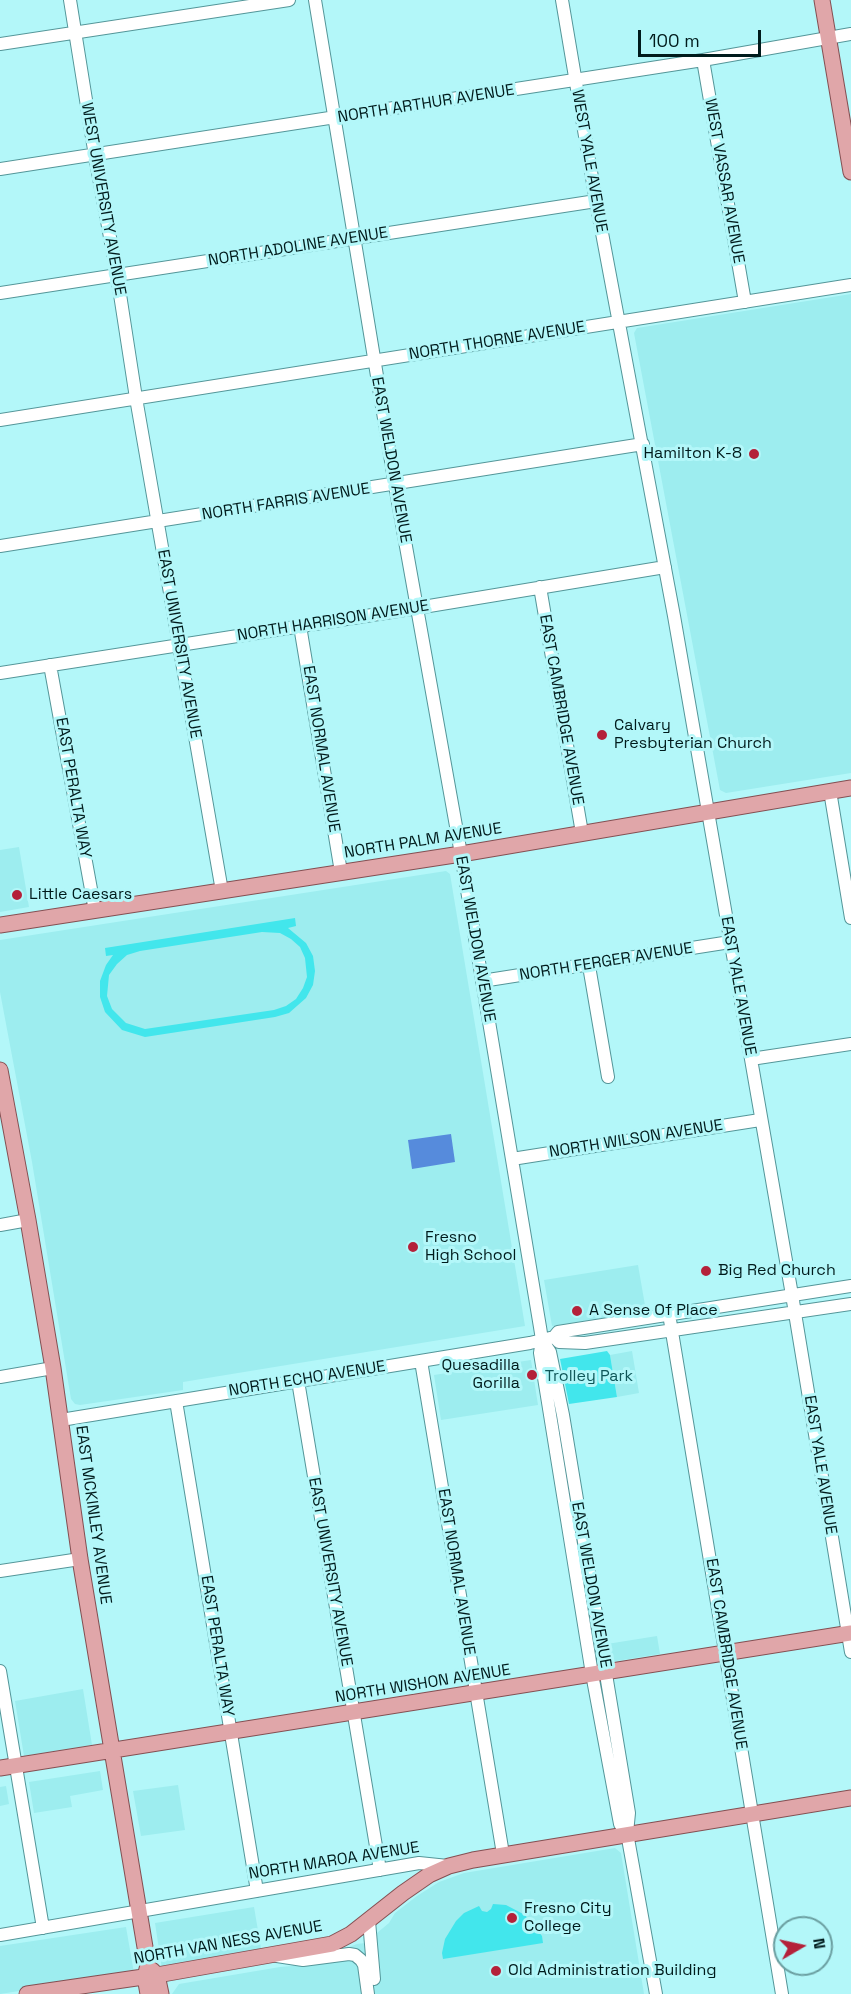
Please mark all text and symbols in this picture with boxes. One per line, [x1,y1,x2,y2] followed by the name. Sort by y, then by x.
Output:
[641,18,764,56] scale bar
[649,29,700,52] text: 100 m
[336,81,516,127] street label: NORTH ARTHUR AVENUE
[567,88,611,234] street label: WEST YALE AVENUE
[700,97,748,265] street label: WEST VASSAR AVENUE
[77,101,129,297] street label: WEST UNIVERSITY AVENUE
[207,223,389,271] street label: NORTH ADOLINE AVENUE
[408,318,586,364] street label: NORTH THORNE AVENUE
[367,376,415,544] street label: EAST WELDON AVENUE
[644,444,742,464] place label: Hamilton K-8
[747,447,761,461] marker: Hamilton K-8
[201,479,371,525] street label: NORTH FARRIS AVENUE
[153,548,205,740] street label: EAST UNIVERSITY AVENUE
[236,596,430,646] street label: NORTH HARRISON AVENUE
[535,613,587,807] street label: EAST CAMBRIDGE AVENUE
[298,664,344,834] street label: EAST NORMAL AVENUE
[51,716,95,860] street label: EAST PERALTA WAY
[614,716,772,754] place label: Calvary Presbyterian Church
[595,728,609,742] marker: Calvary Presbyterian Church
[343,819,503,863] street label: NORTH PALM AVENUE
[451,855,499,1023] street label: EAST WELDON AVENUE
[29,885,132,905] place label: Little Caesars
[10,888,24,902] marker: Little Caesars
[716,915,760,1057] street label: EAST YALE AVENUE
[518,939,694,985] street label: NORTH FERGER AVENUE
[548,1116,724,1162] street label: NORTH WILSON AVENUE
[425,1228,516,1266] place label: Fresno High School
[406,1240,420,1254] marker: Fresno High School
[718,1261,836,1281] place label: Big Red Church
[699,1264,713,1278] marker: Big Red Church
[589,1301,718,1321] place label: A Sense Of Place
[570,1304,584,1318] marker: A Sense Of Place
[441,1356,520,1394] place label: Quesadilla Gorilla
[227,1357,387,1401] street label: NORTH ECHO AVENUE
[545,1367,633,1387] park label: Trolley Park
[525,1368,539,1382] marker: Quesadilla Gorilla
[800,1394,840,1536] street label: EAST YALE AVENUE
[71,1424,115,1606] street label: EAST MCKINLEY AVENUE
[304,1476,356,1668] street label: EAST UNIVERSITY AVENUE
[433,1487,479,1657] street label: EAST NORMAL AVENUE
[567,1501,615,1669] street label: EAST WELDON AVENUE
[701,1557,751,1751] street label: EAST CAMBRIDGE AVENUE
[196,1574,238,1718] street label: EAST PERALTA WAY
[334,1661,512,1707] street label: NORTH WISHON AVENUE
[247,1838,421,1884] street label: NORTH MAROA AVENUE
[524,1899,611,1937] place label: Fresno City College
[505,1911,519,1925] marker: Fresno City College
[773,1916,833,1976] north arrow
[132,1917,324,1969] street label: NORTH VAN NESS AVENUE
[808,1936,831,1950] text: N
[508,1961,716,1981] place label: Old Administration Building
[489,1964,503,1978] marker: Old Administration Building

